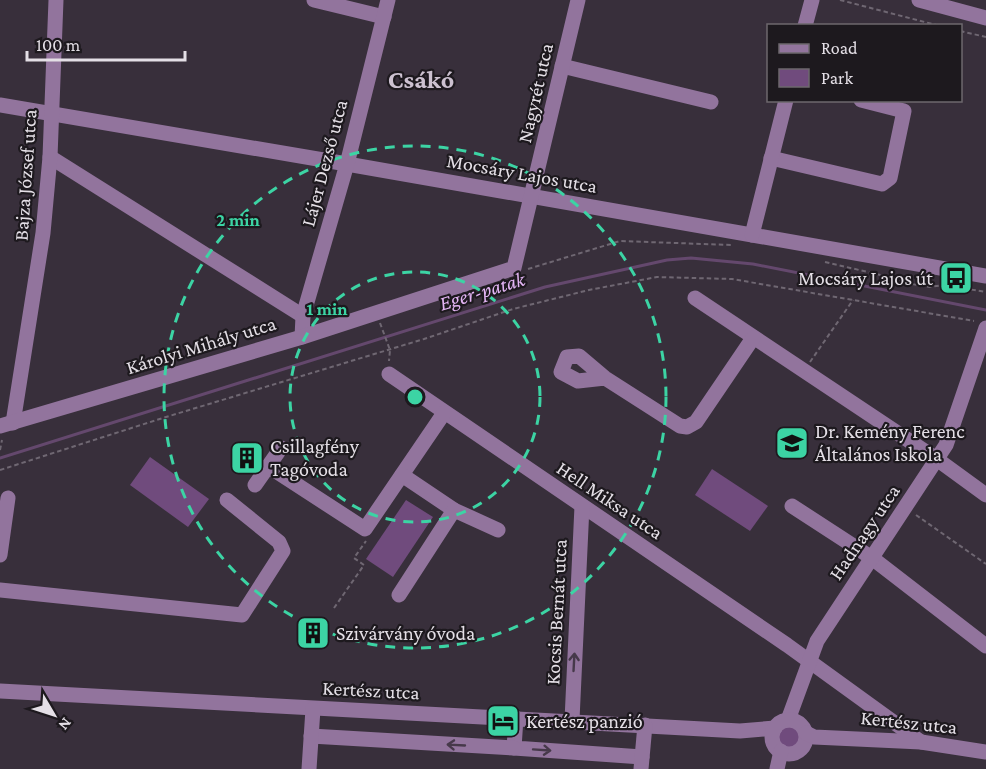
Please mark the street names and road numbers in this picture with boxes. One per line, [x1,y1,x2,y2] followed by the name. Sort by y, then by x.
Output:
[513,41,558,145] street label: Nagyrét utca
[296,97,352,229] street label: Lájer Dezső utca
[9,108,42,242] street label: Bajza József utca
[445,149,599,198] street label: Mocsáry Lajos utca
[123,312,279,379] street label: Károlyi Mihály utca
[553,456,667,544] street label: Hell Miksa utca
[824,480,905,584] street label: Hadnagy utca
[541,539,571,685] street label: Kocsis Bernát utca
[322,676,420,704] street label: Kertész utca
[860,706,958,738] street label: Kertész utca

